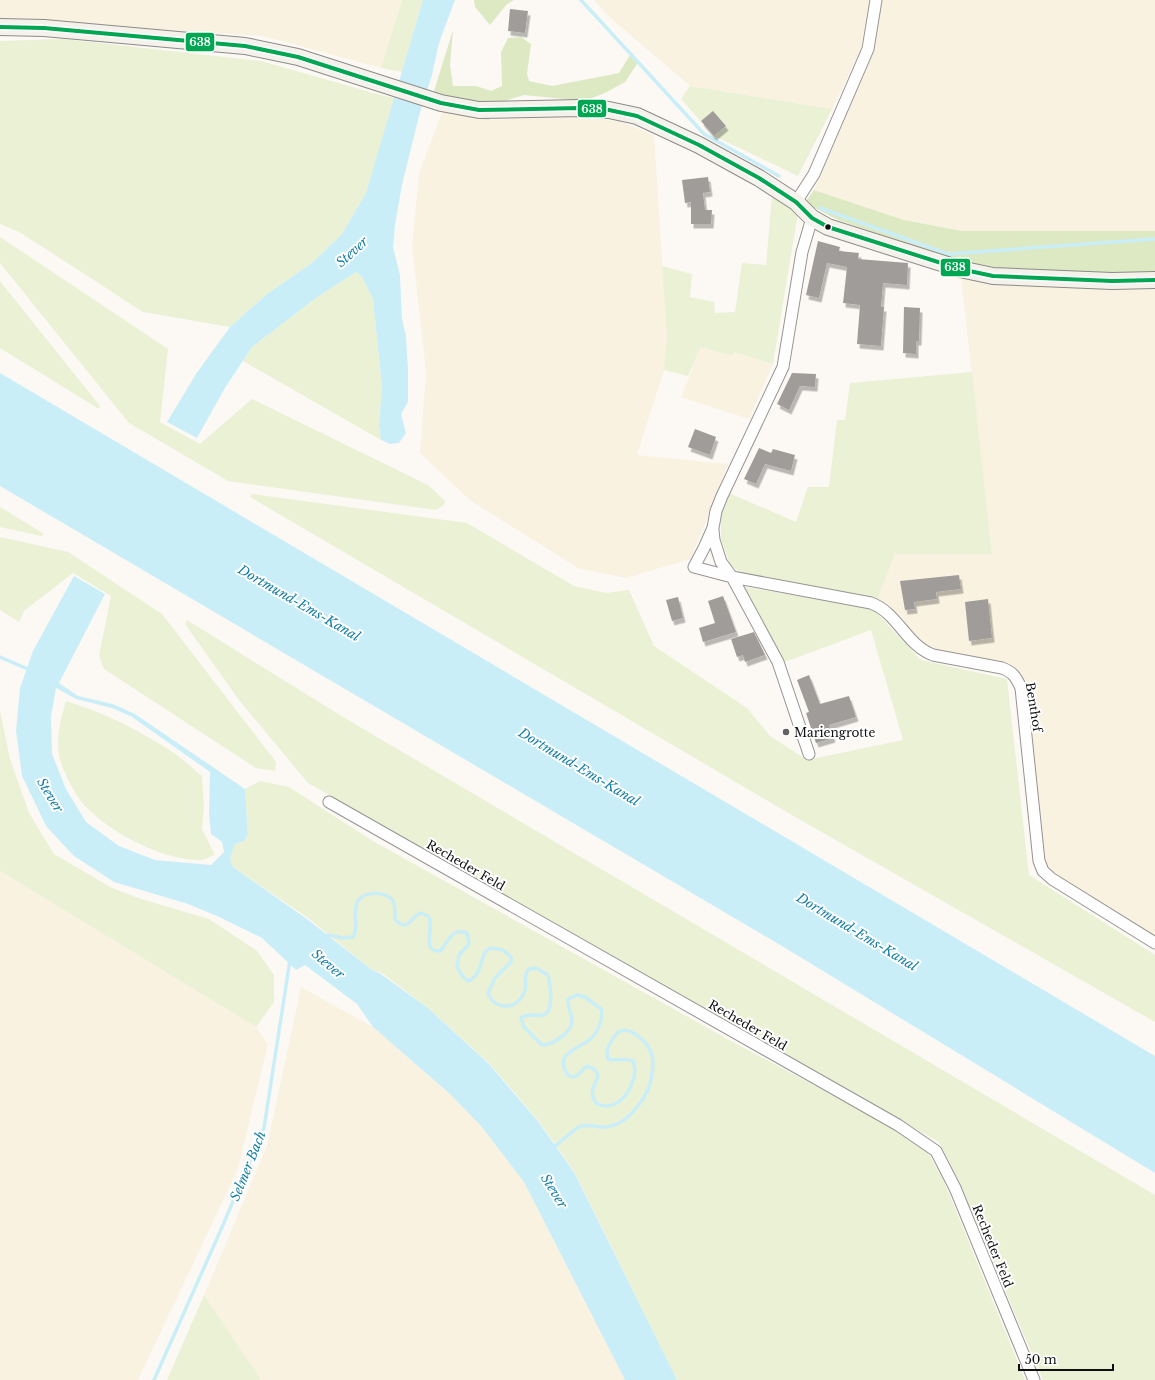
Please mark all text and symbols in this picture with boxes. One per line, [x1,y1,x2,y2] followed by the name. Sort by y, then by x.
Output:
[185,32,215,52] line badge: 638
[189,35,211,49] text: 638
[577,99,607,118] line badge: 638
[581,102,603,116] text: 638
[823,222,833,232] unlabelled marker
[332,232,372,271] water label: Stever
[940,258,971,277] line badge: 638
[944,260,966,274] text: 638
[234,561,364,645] water label: Dortmund-Ems-Kanal
[1023,681,1046,735] street label: Benthof
[515,724,643,810] water label: Dortmund-Ems-Kanal
[794,725,875,740] place label: Mariengrotte
[781,727,791,737] marker: Mariengrotte
[33,774,67,816] water label: Stever
[424,836,508,894] street label: Recheder Feld
[793,889,921,975] water label: Dortmund-Ems-Kanal
[308,945,349,983] water label: Stever
[706,996,790,1054] street label: Recheder Feld
[226,1128,270,1204] water label: Selmer Bach
[537,1171,572,1212] water label: Stever
[970,1202,1016,1290] street label: Recheder Feld
[1019,1346,1113,1372] scale bar
[1025,1352,1057,1367] text: 50 m

